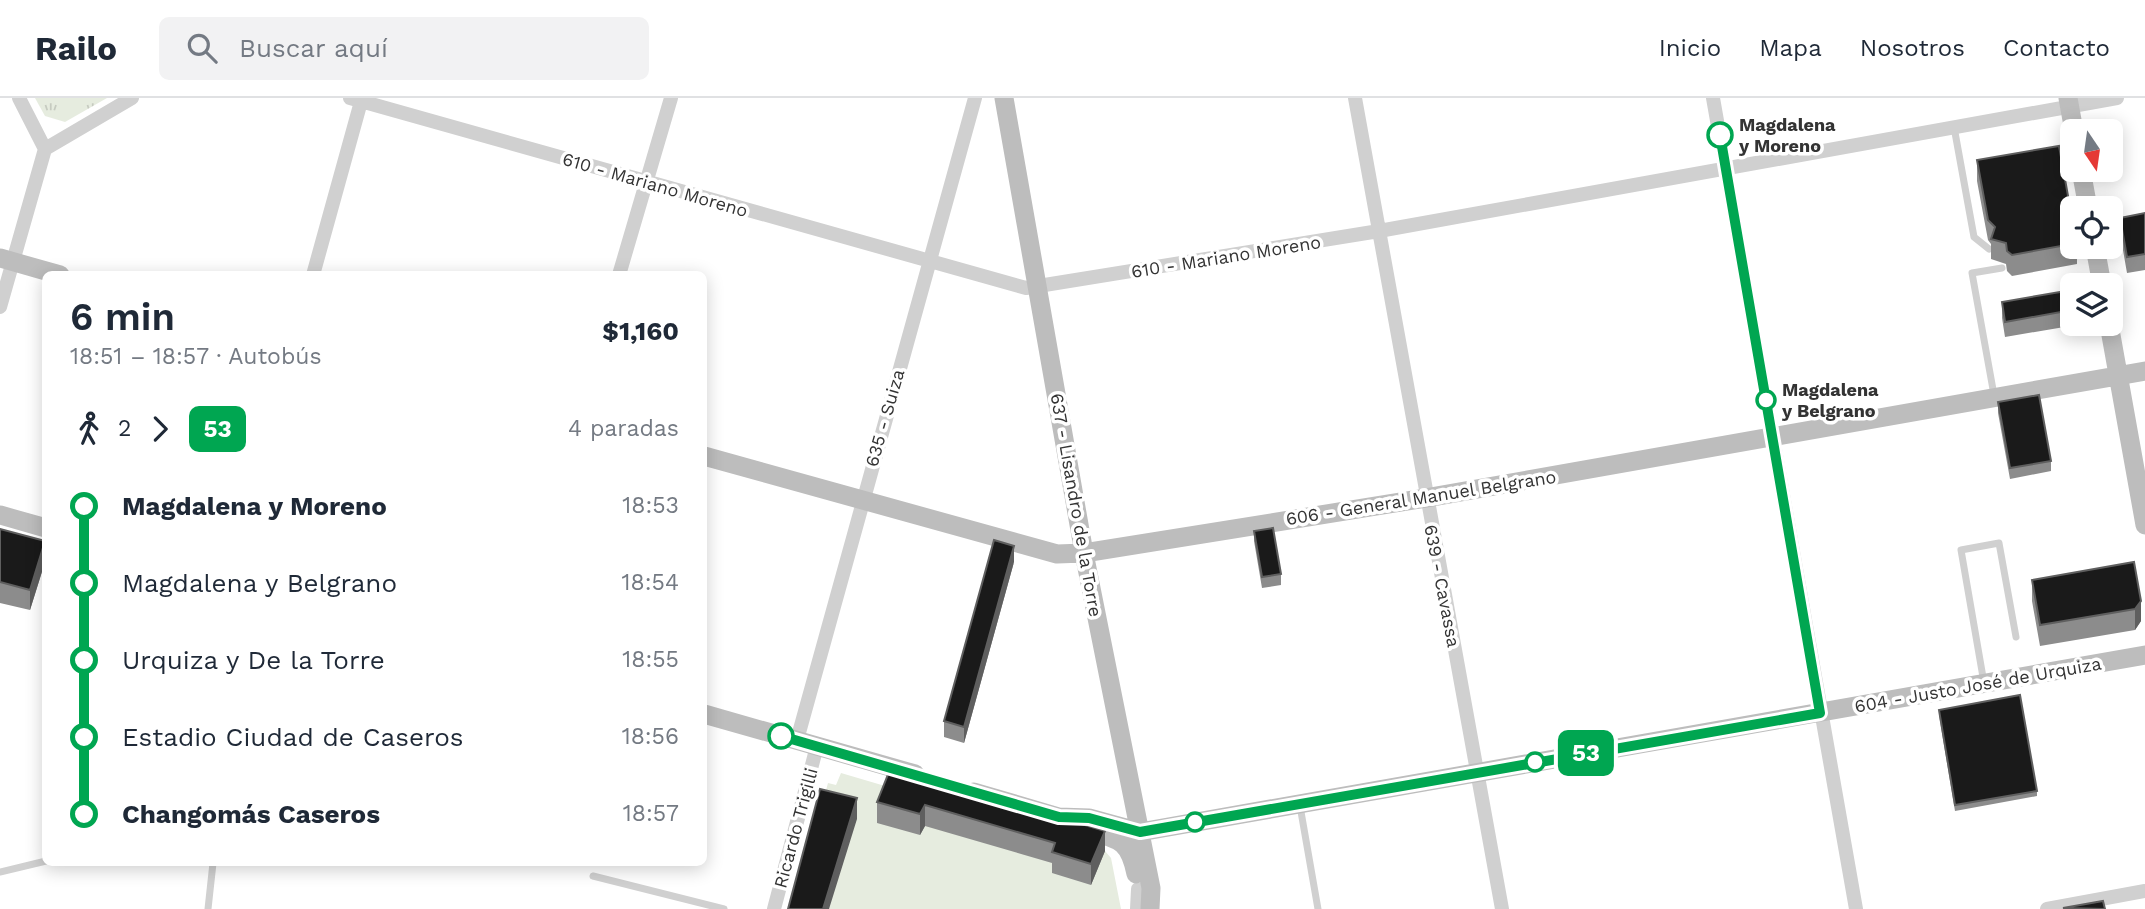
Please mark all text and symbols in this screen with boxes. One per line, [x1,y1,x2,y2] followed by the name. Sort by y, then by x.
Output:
[159,17,649,80] search box
[35,29,117,68] text: Railo
[183,29,221,67] icon: search
[239,33,388,63] text: Buscar aquí
[1659,34,1721,62] text: Inicio
[1759,34,1822,62] text: Mapa
[1860,34,1965,62] text: Nosotros
[2003,34,2110,62] text: Contacto
[1738,114,1836,156] place label: Magdalena y Moreno
[2060,119,2123,182] north arrow
[2060,119,2123,336] map controls
[1707,122,1733,148] marker: Magdalena y Moreno
[560,148,750,221] street label: 610 - Mariano Moreno
[2060,196,2123,259] button: locate
[1130,231,1322,282] street label: 610 - Mariano Moreno
[2060,273,2123,336] button: layers
[70,295,175,339] text: 6 min
[602,316,679,346] text: $1,160
[70,343,322,370] text: 18:51 – 18:57 · Autobús
[861,367,908,469] street label: 635 - Suiza
[1781,379,1879,421] place label: Magdalena y Belgrano
[1756,390,1776,410] marker: Magdalena y Belgrano
[1046,392,1107,618] street label: 637 - Lisandro de la Torre
[70,410,108,448] icon: walk
[141,410,179,448] icon: forward
[118,415,131,442] text: 2
[203,415,232,443] text: 53
[568,415,679,442] text: 4 paradas
[1284,466,1558,529] street label: 606 - General Manuel Belgrano
[122,491,387,521] text: Magdalena y Moreno
[622,492,679,519] text: 18:53
[1420,523,1465,649] street label: 639 - Cavassa
[122,568,397,598] text: Magdalena y Belgrano
[622,569,679,596] text: 18:54
[122,645,385,675] text: Urquiza y De la Torre
[622,646,679,673] text: 18:55
[1853,652,2103,717] street label: 604 - Justo José de Urquiza
[122,722,463,752] text: Estadio Ciudad de Caseros
[622,723,679,750] text: 18:56
[768,723,794,749] unlabelled marker
[1554,730,1618,776] line badge: 53
[1572,739,1600,767] text: 53
[1525,752,1545,772] unlabelled marker
[769,765,822,890] street label: Ricardo Trigilli
[122,799,380,829] text: Changomás Caseros
[623,800,679,827] text: 18:57
[1185,812,1205,832] unlabelled marker

